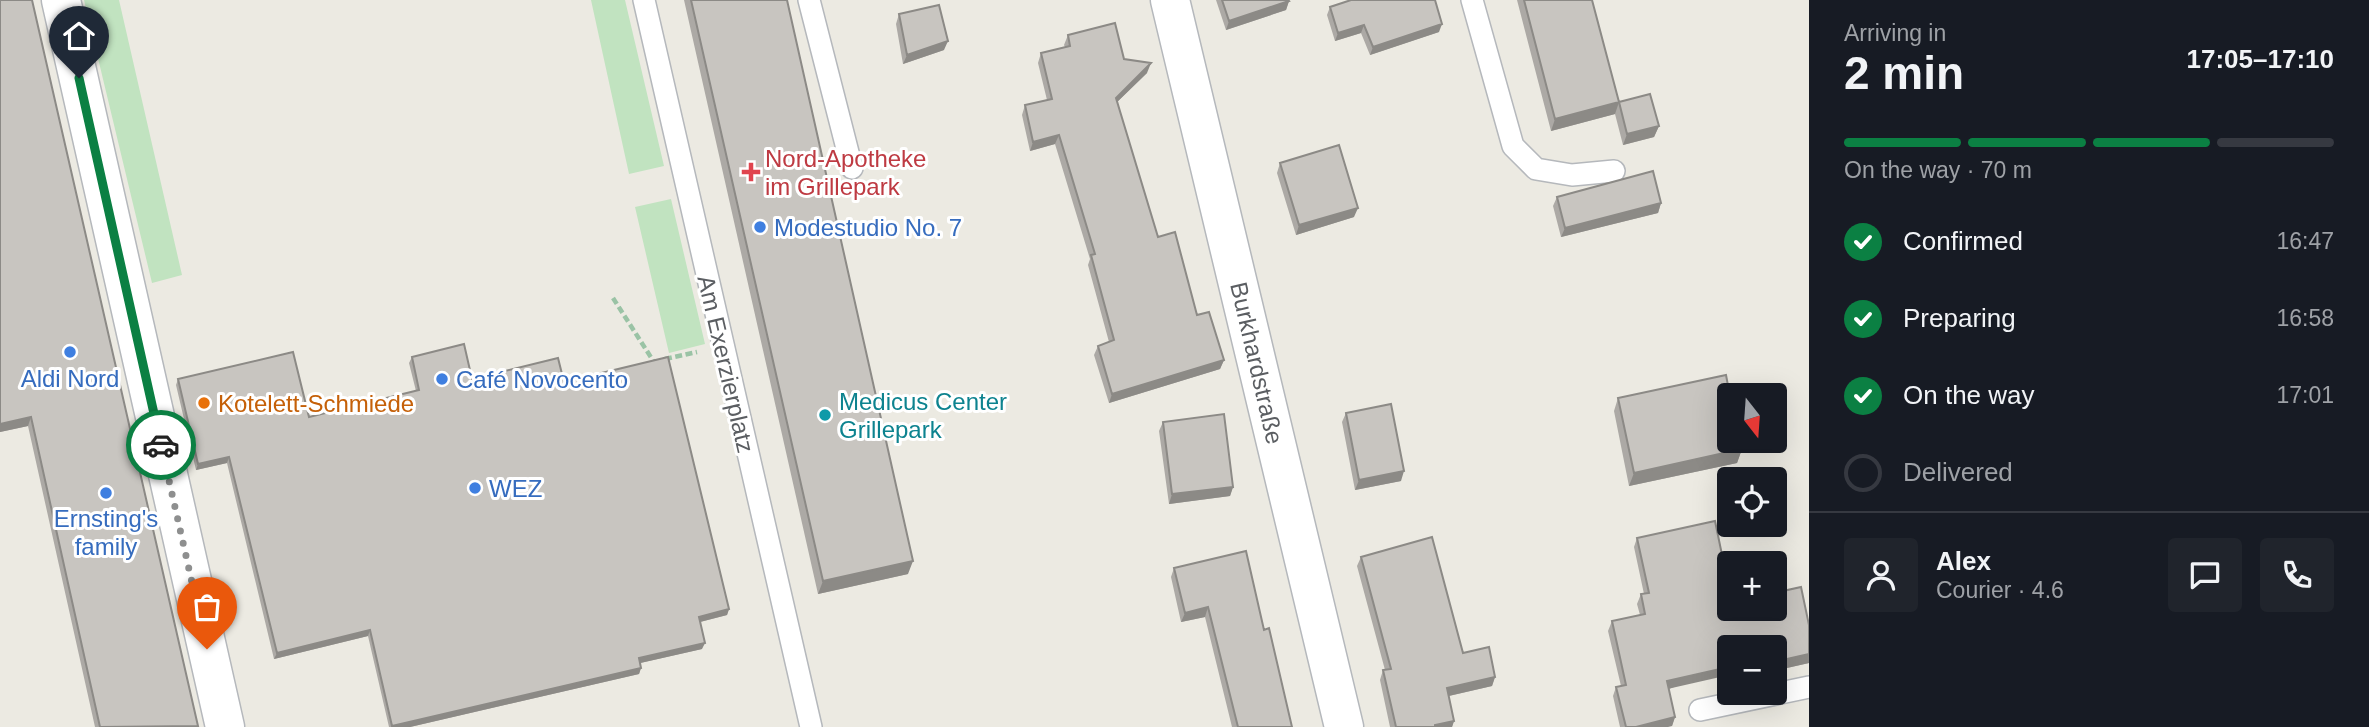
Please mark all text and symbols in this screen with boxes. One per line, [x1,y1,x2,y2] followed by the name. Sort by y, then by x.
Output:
[49,6,109,78] pin
[60,17,98,55] icon: home
[1844,20,1946,46] text: Arriving in
[2187,44,2334,74] text: 17:05–17:10
[1844,47,1964,99] text: 2 min
[765,145,926,200] place label: Nord-Apotheke im Grillepark
[1844,157,2032,183] text: On the way · 70 m
[743,164,759,180] marker: Nord-Apotheke im Grillepark
[774,214,962,241] place label: Modestudio No. 7
[752,219,768,235] marker: Modestudio No. 7
[1844,223,1882,261] icon: check
[1903,226,2023,256] text: Confirmed
[2276,228,2334,254] text: 16:47
[692,273,760,455] street label: Am Exerzierplatz
[1225,279,1289,447] street label: Burkhardstraße
[1844,300,1882,338] icon: check
[1903,303,2016,333] text: Preparing
[2276,305,2334,331] text: 16:58
[62,344,78,360] marker: Aldi Nord
[21,365,119,392] place label: Aldi Nord
[456,366,628,393] place label: Café Novocento
[434,371,450,387] marker: Café Novocento
[1844,377,1882,415] icon: check
[1903,380,2035,410] text: On the way
[2276,382,2334,408] text: 17:01
[1717,383,1787,453] north arrow
[1717,383,1787,705] map controls
[839,388,1007,443] place label: Medicus Center Grillepark
[218,390,414,417] place label: Kotelett-Schmiede
[196,395,212,411] marker: Kotelett-Schmiede
[817,407,833,423] marker: Medicus Center Grillepark
[126,410,196,480] courier
[142,426,180,464] icon: car
[1903,457,2013,487] text: Delivered
[1717,467,1787,537] button: locate
[489,475,542,502] place label: WEZ
[467,480,483,496] marker: WEZ
[98,485,114,501] marker: Ernsting's family
[54,505,158,560] place label: Ernsting's family
[1844,538,1918,612] button: person
[2168,538,2242,612] button: chat
[2260,538,2334,612] button: phone
[1936,546,1991,576] text: Alex
[1717,551,1787,621] button: +
[177,577,237,649] pin
[1936,577,2064,603] text: Courier · 4.6
[188,588,226,626] icon: bag
[1717,635,1787,705] button: −

